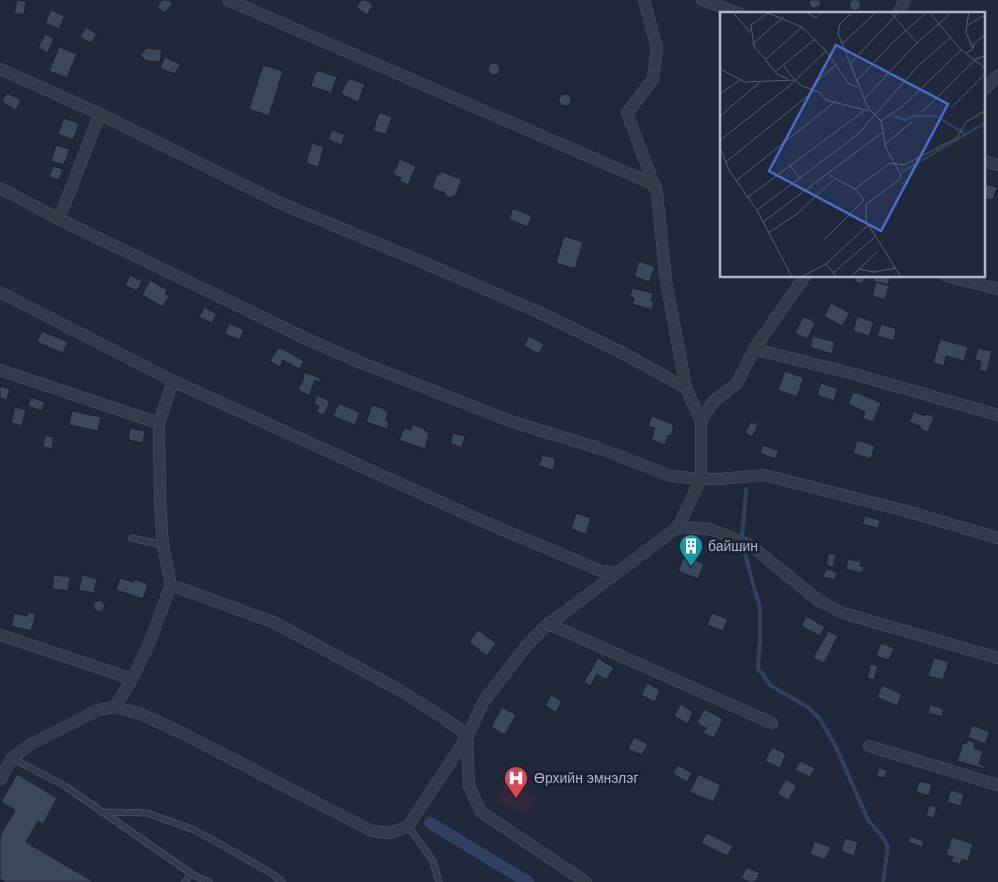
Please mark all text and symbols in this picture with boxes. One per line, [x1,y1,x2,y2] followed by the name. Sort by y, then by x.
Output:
[720,12,986,278] inset map
[678,533,704,567] building icon: байшин
[708,538,758,554] place label: байшин
[503,765,529,799] hospital icon: Өрхийн эмнэлэг
[534,770,639,786] place label: Өрхийн эмнэлэг

